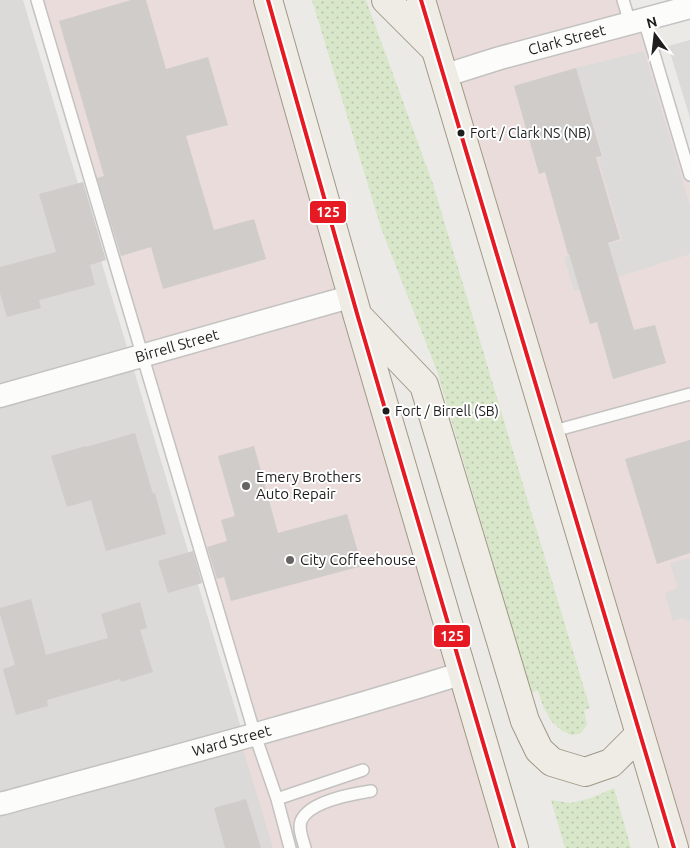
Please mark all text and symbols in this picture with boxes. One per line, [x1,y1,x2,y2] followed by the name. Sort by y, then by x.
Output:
[630,10,680,60] north arrow
[645,13,659,32] text: N
[526,21,607,58] street label: Clark Street
[470,125,591,141] place label: Fort / Clark NS (NB)
[456,128,466,138] marker: Fort / Clark NS (NB)
[309,200,347,224] line badge: 125
[316,204,340,220] text: 125
[133,325,221,365] street label: Birrell Street
[395,403,499,419] place label: Fort / Birrell (SB)
[381,406,391,416] marker: Fort / Birrell (SB)
[256,468,361,502] place label: Emery Brothers Auto Repair
[240,480,252,492] marker: Emery Brothers Auto Repair
[300,551,416,568] place label: City Coffeehouse
[284,554,296,566] marker: City Coffeehouse
[433,624,471,648] line badge: 125
[440,628,464,644] text: 125
[190,721,273,759] street label: Ward Street

